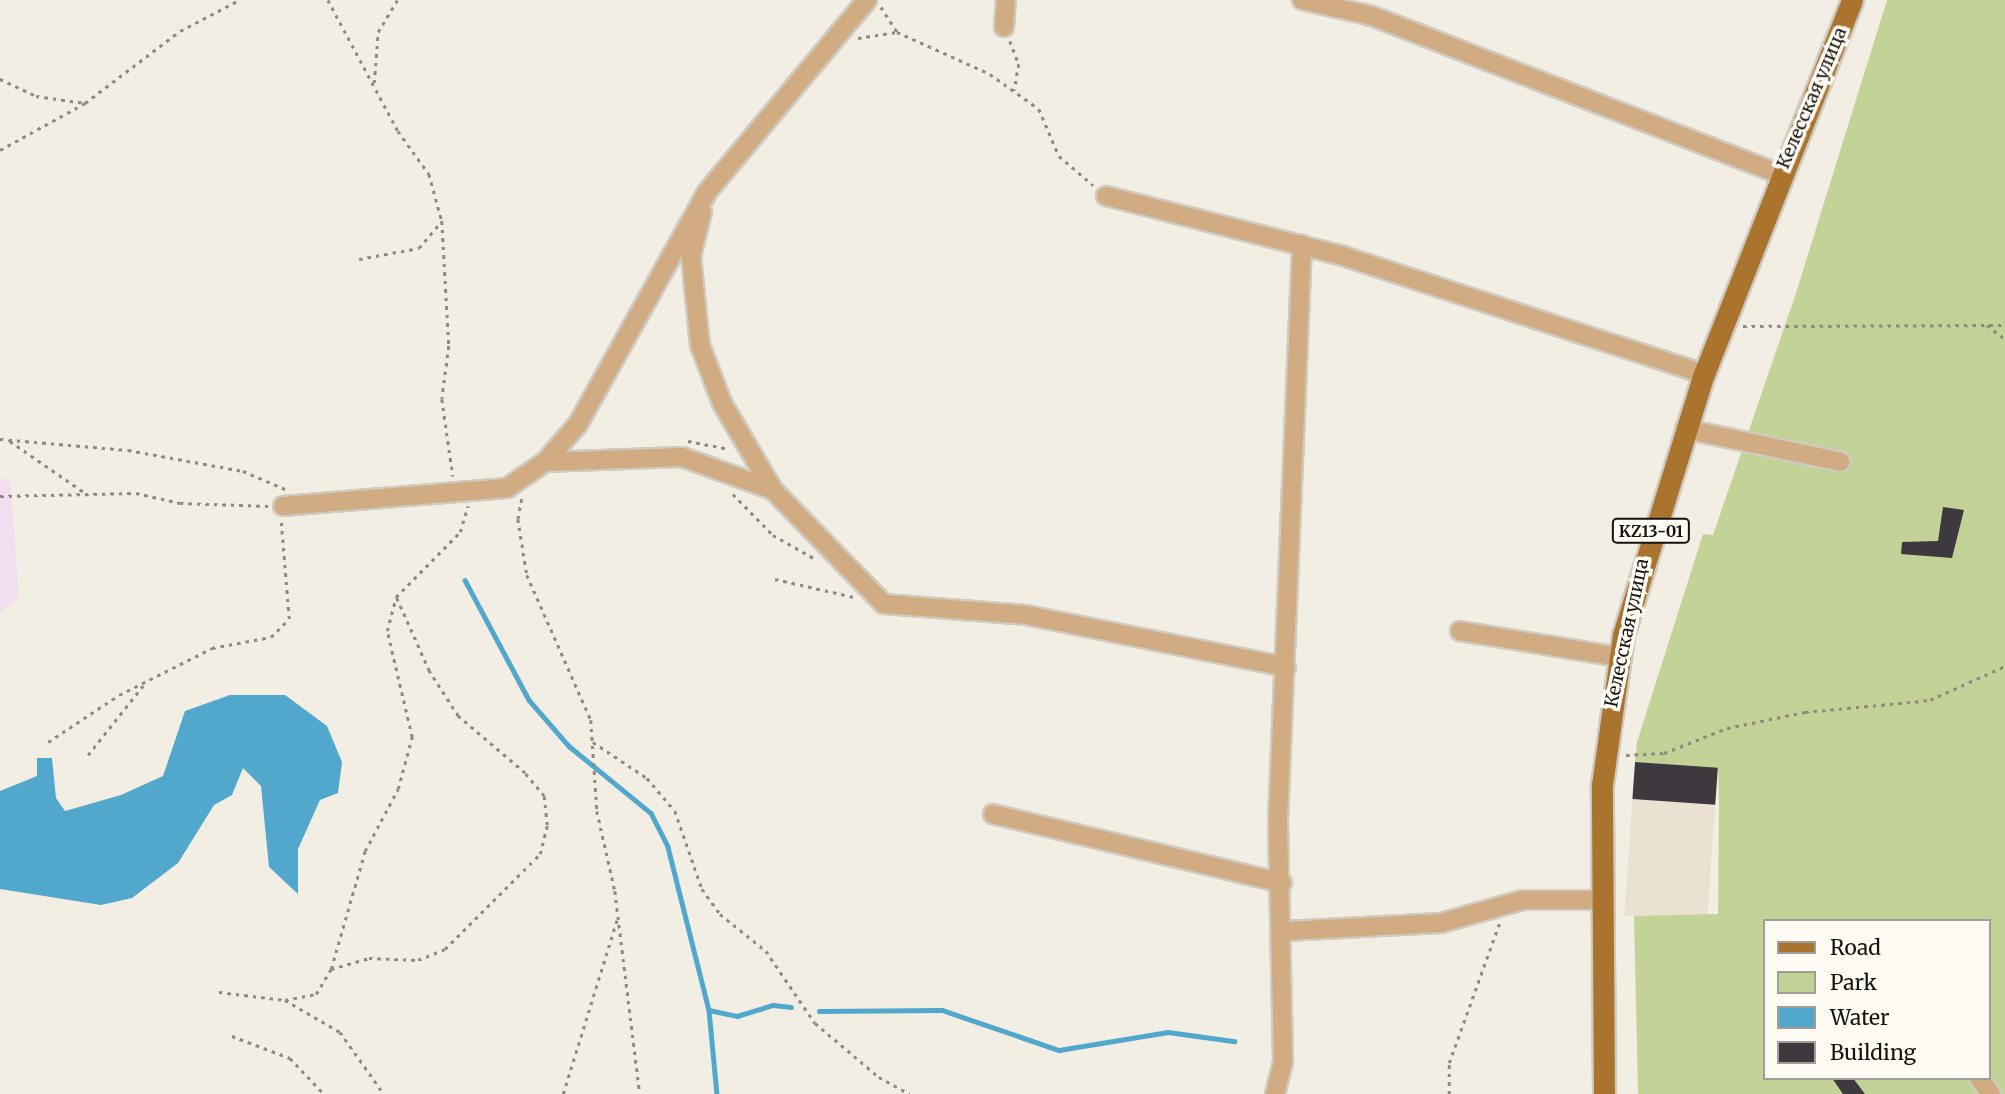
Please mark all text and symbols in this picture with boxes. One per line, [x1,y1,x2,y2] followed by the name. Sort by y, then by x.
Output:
[1772,24,1852,172] street label: Келесская улица
[1611,518,1691,544] road number: KZ13-01
[1601,557,1653,709] street label: Келесская улица
[1764,919,1991,1080] legend
[1830,934,1881,961] text: Road
[1830,969,1877,996] text: Park
[1830,1004,1889,1031] text: Water
[1830,1039,1916,1066] text: Building

